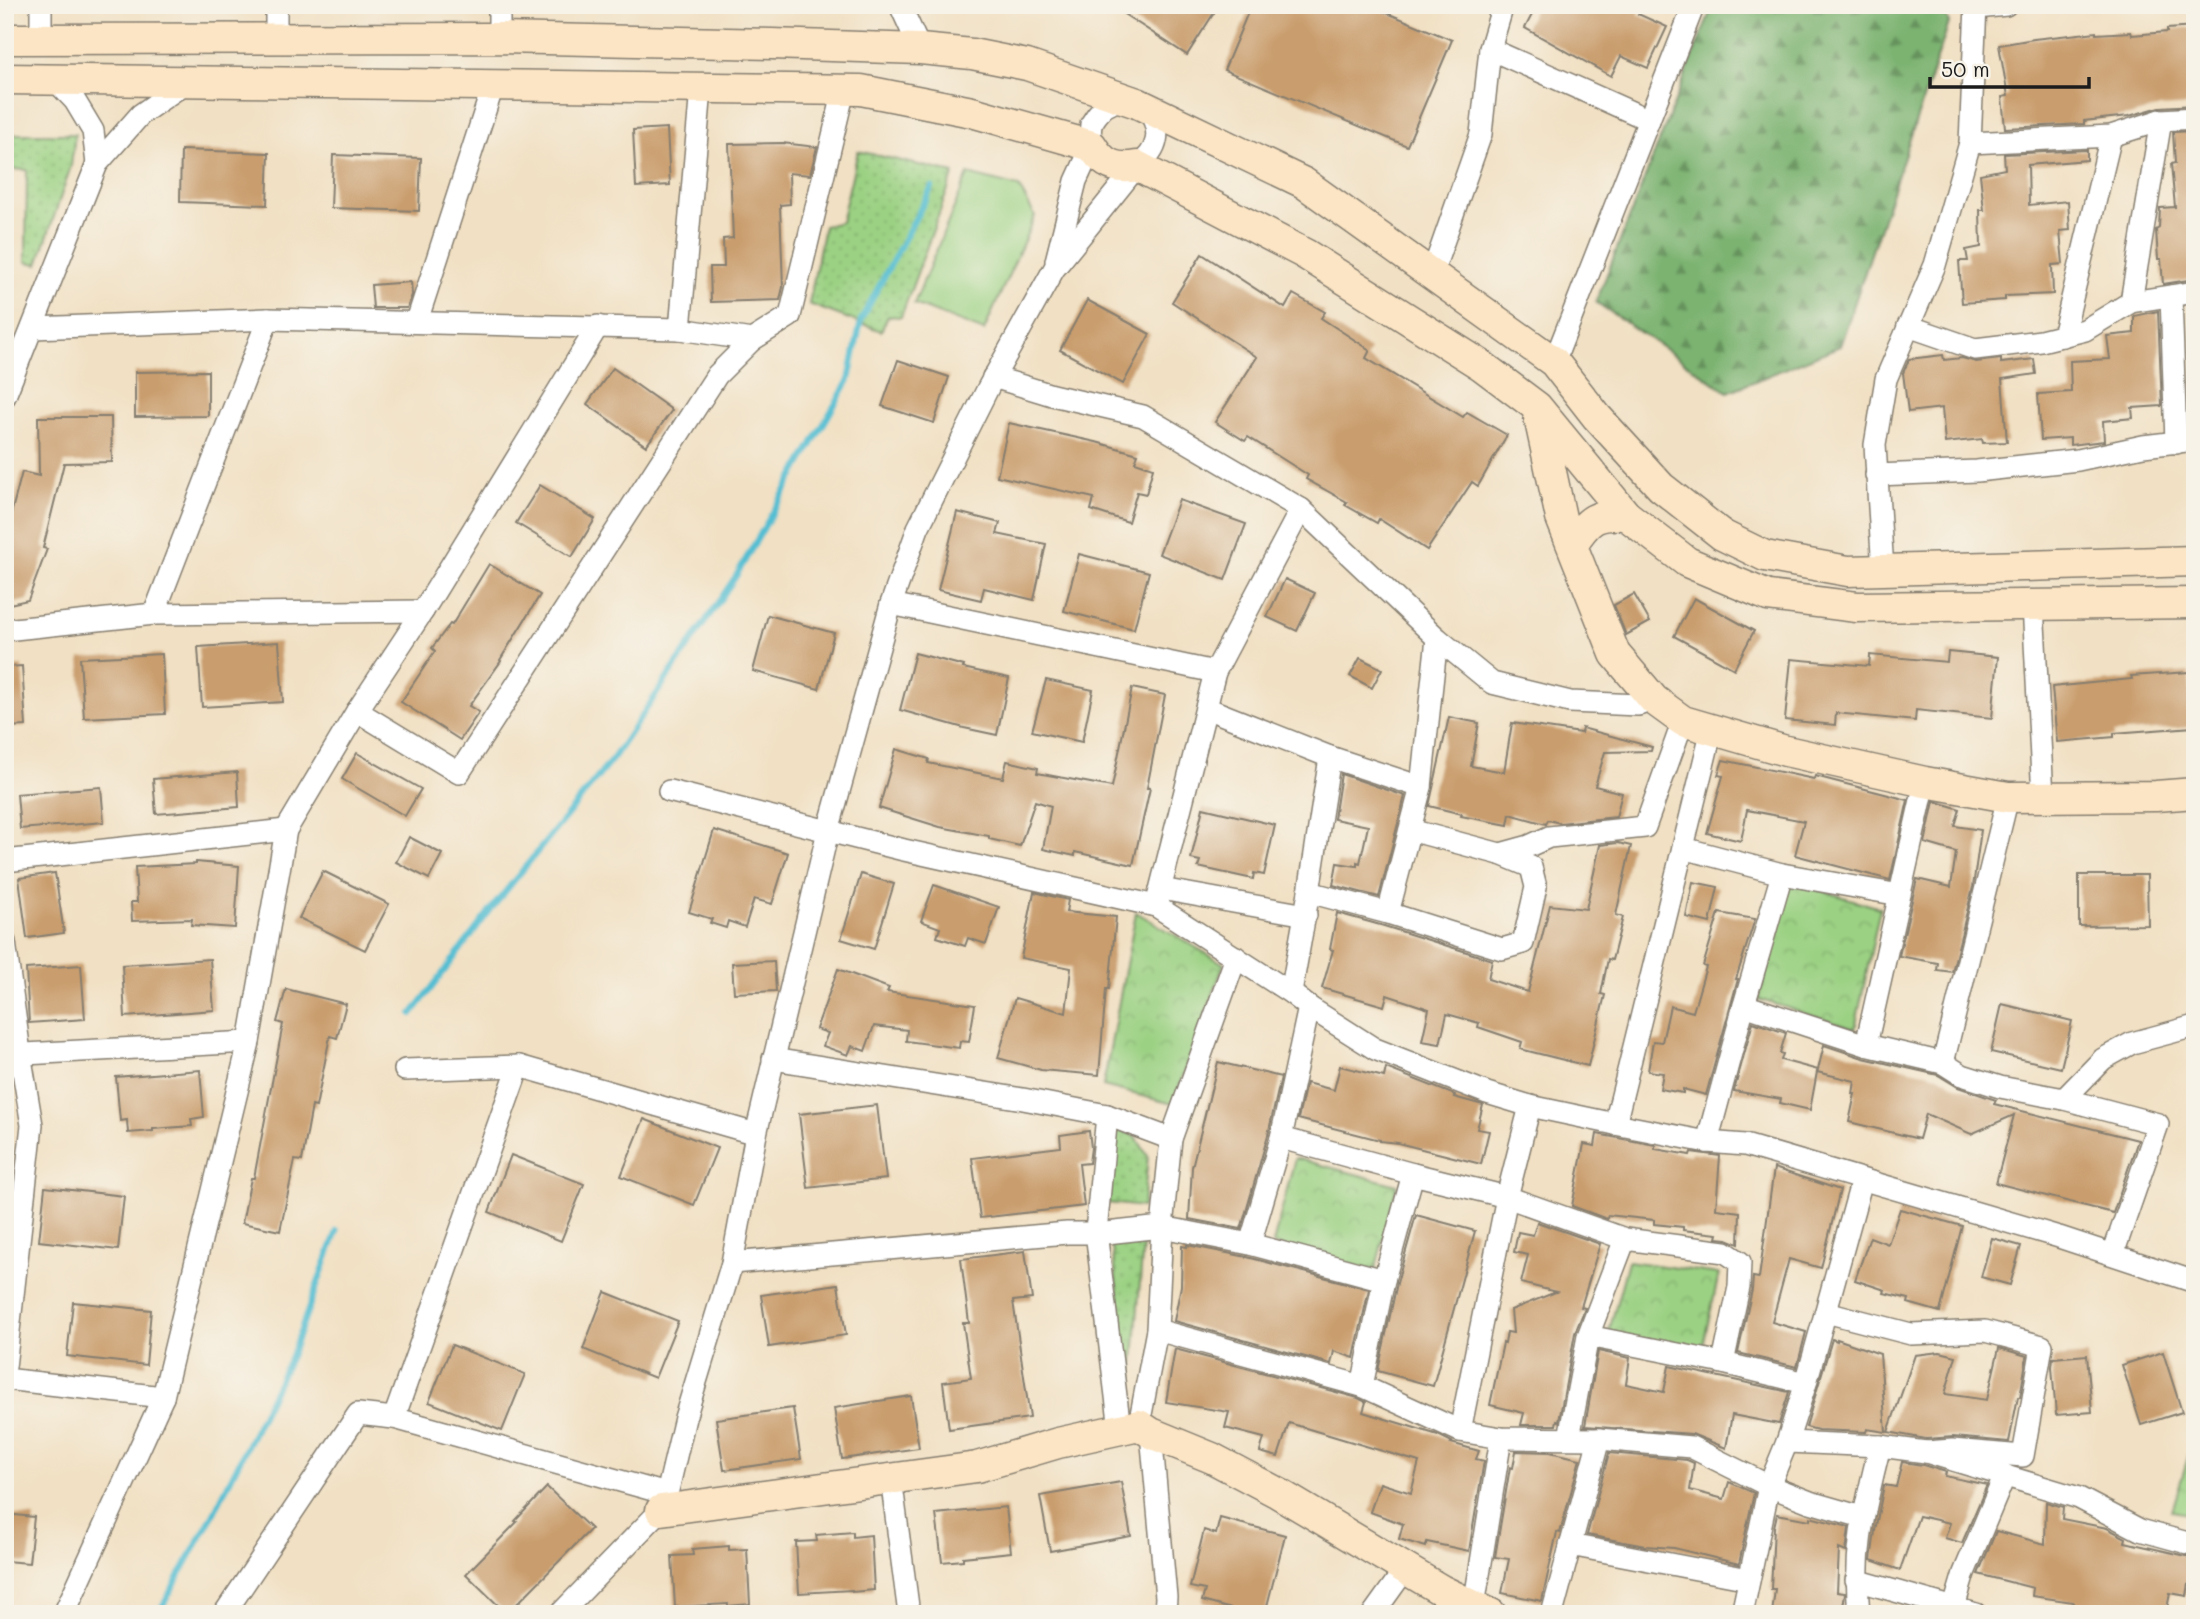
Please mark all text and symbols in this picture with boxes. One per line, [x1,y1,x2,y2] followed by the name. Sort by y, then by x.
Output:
[1930,46,2090,90] scale bar
[1941,55,1990,82] text: 50 m

